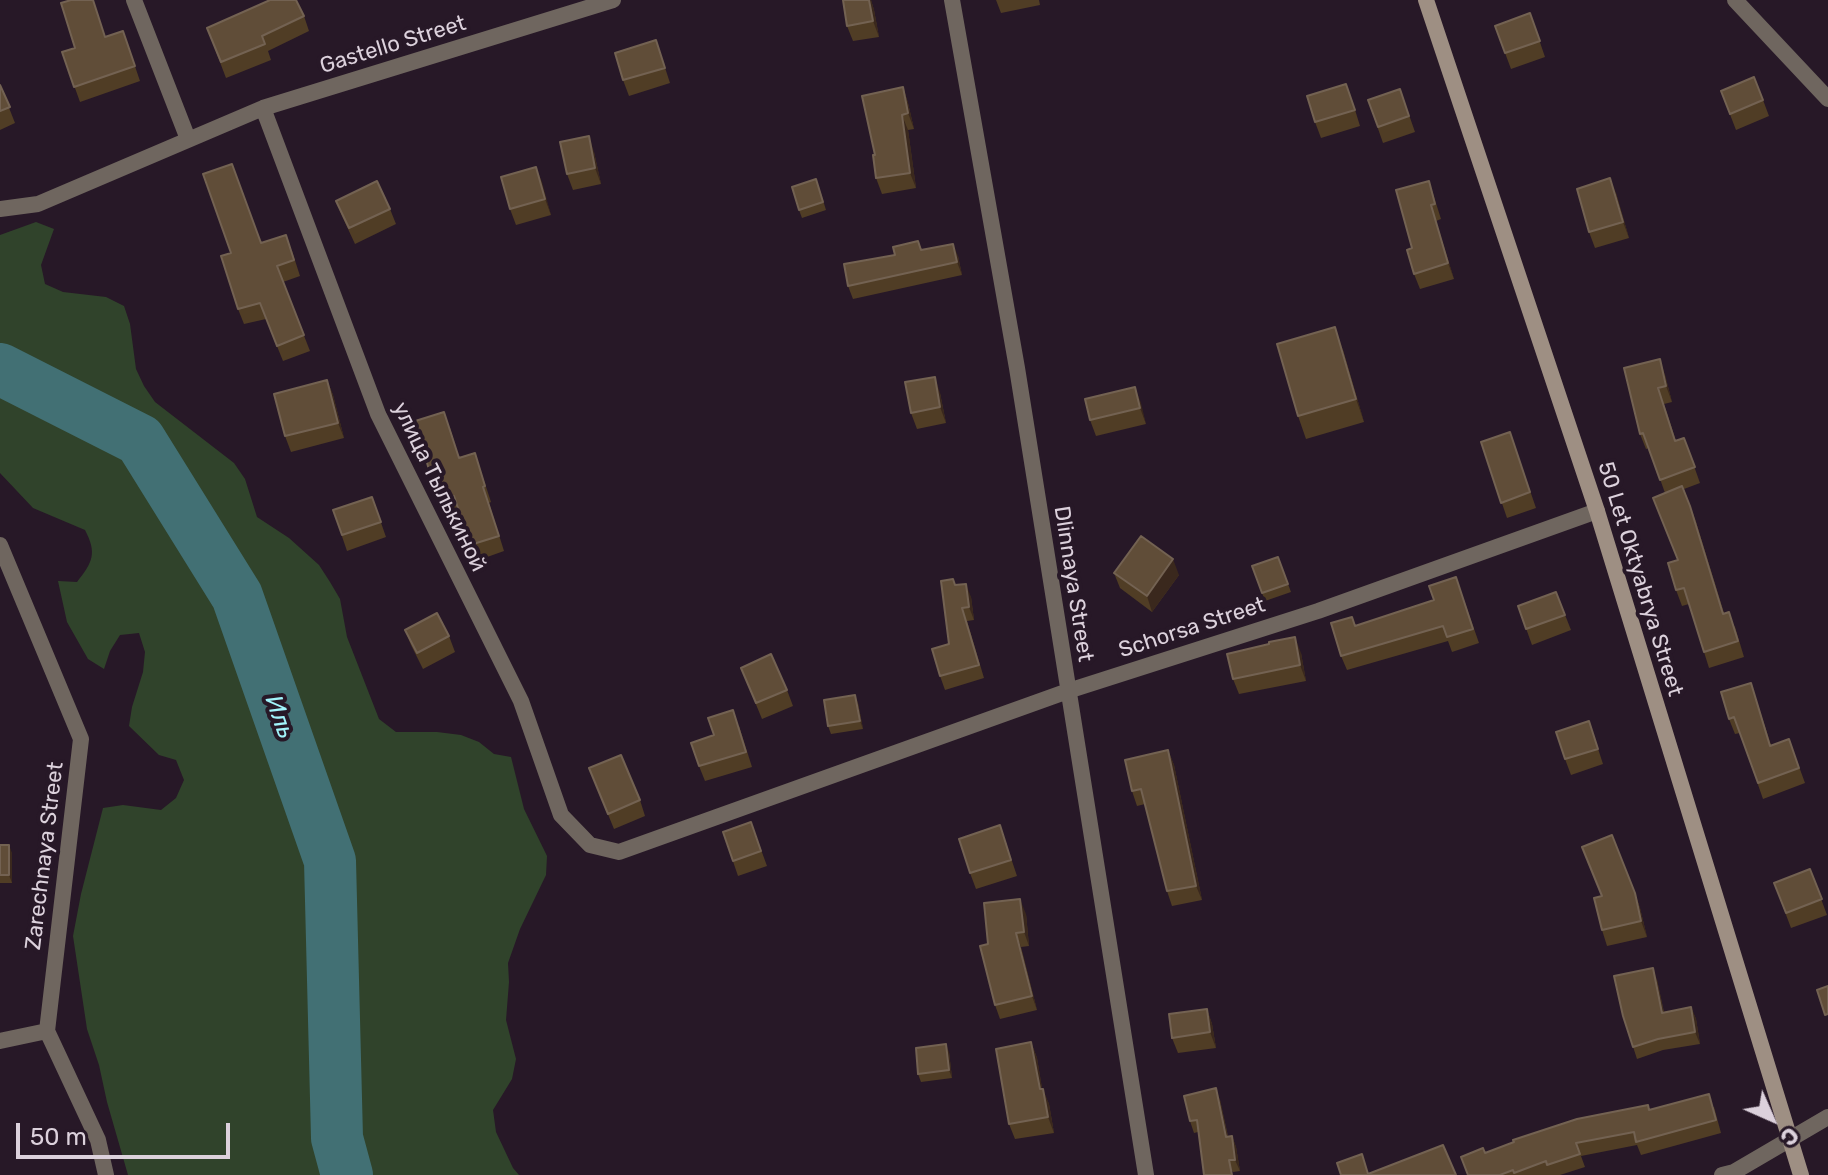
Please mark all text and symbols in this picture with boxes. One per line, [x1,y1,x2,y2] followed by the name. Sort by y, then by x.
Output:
[317,10,469,80] street label: Gastello Street
[387,398,491,576] street label: улица Тылькиной
[1592,459,1688,699] street label: 50 Let Oktyabrya Street
[1048,504,1098,664] street label: Dlinnaya Street
[1115,592,1269,664] street label: Schorsa Street
[258,692,300,742] water label: Иль
[20,760,70,952] street label: Zarechnaya Street
[1732,1079,1812,1159] north arrow
[20,1107,234,1157] scale bar
[1774,1121,1804,1151] text: С
[30,1123,87,1151] text: 50 m

